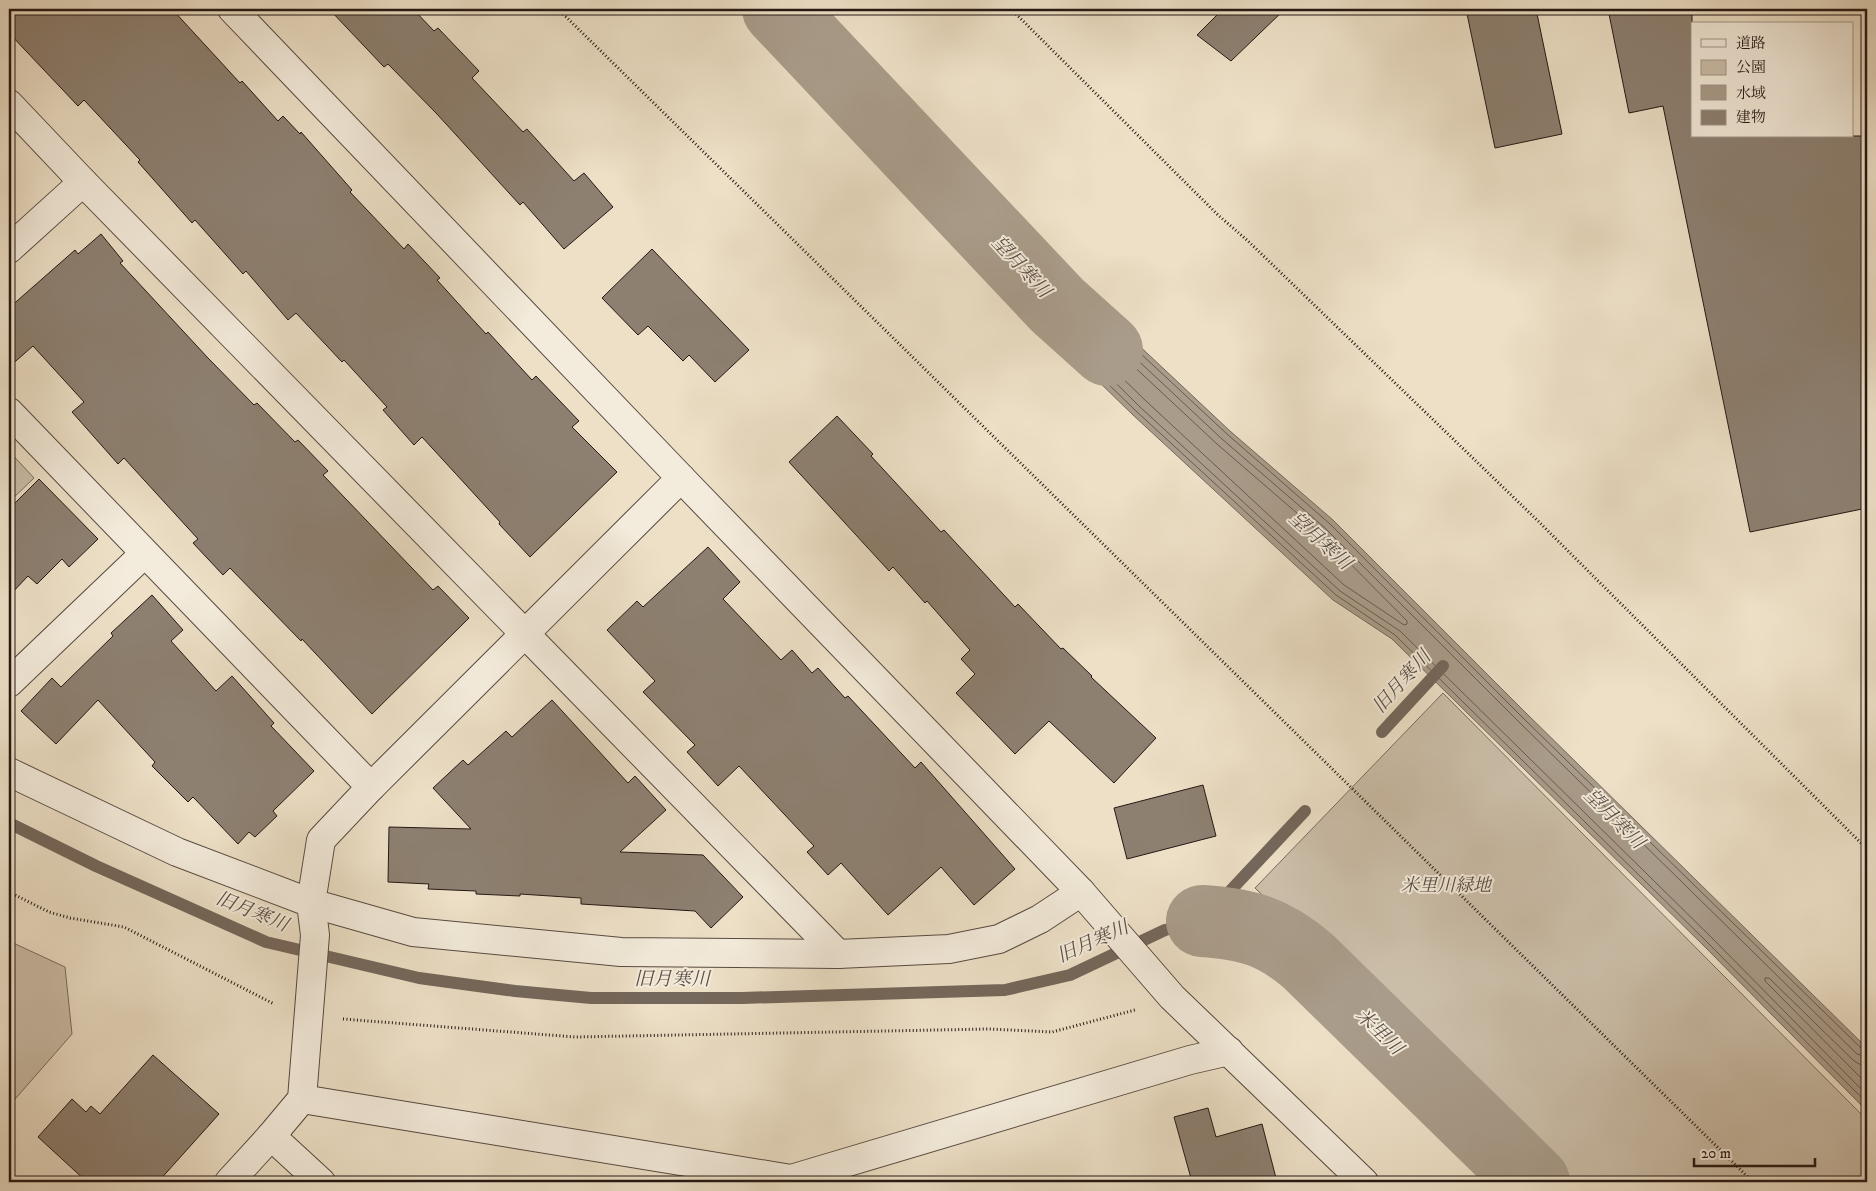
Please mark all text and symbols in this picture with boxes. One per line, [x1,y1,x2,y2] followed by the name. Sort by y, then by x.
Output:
[1691,22,1854,138] legend
[1736,34,1766,53] text: 道路
[1736,58,1766,77] text: 公園
[1736,84,1766,103] text: 水域
[1736,108,1766,127] text: 建物
[987,231,1057,304] water label: 望月寒川
[1284,507,1357,576] water label: 望月寒川
[1368,645,1437,718] water label: 旧月寒川
[1579,784,1650,855] water label: 望月寒川
[1401,875,1493,897] park label: 米里川緑地
[212,887,293,938] water label: 旧月寒川
[1054,915,1134,968] water label: 旧月寒川
[634,968,712,991] water label: 旧月寒川
[1351,1004,1409,1061] water label: 米里川
[1694,1136,1815,1168] scale bar
[1701,1144,1731,1163] text: 20 m

